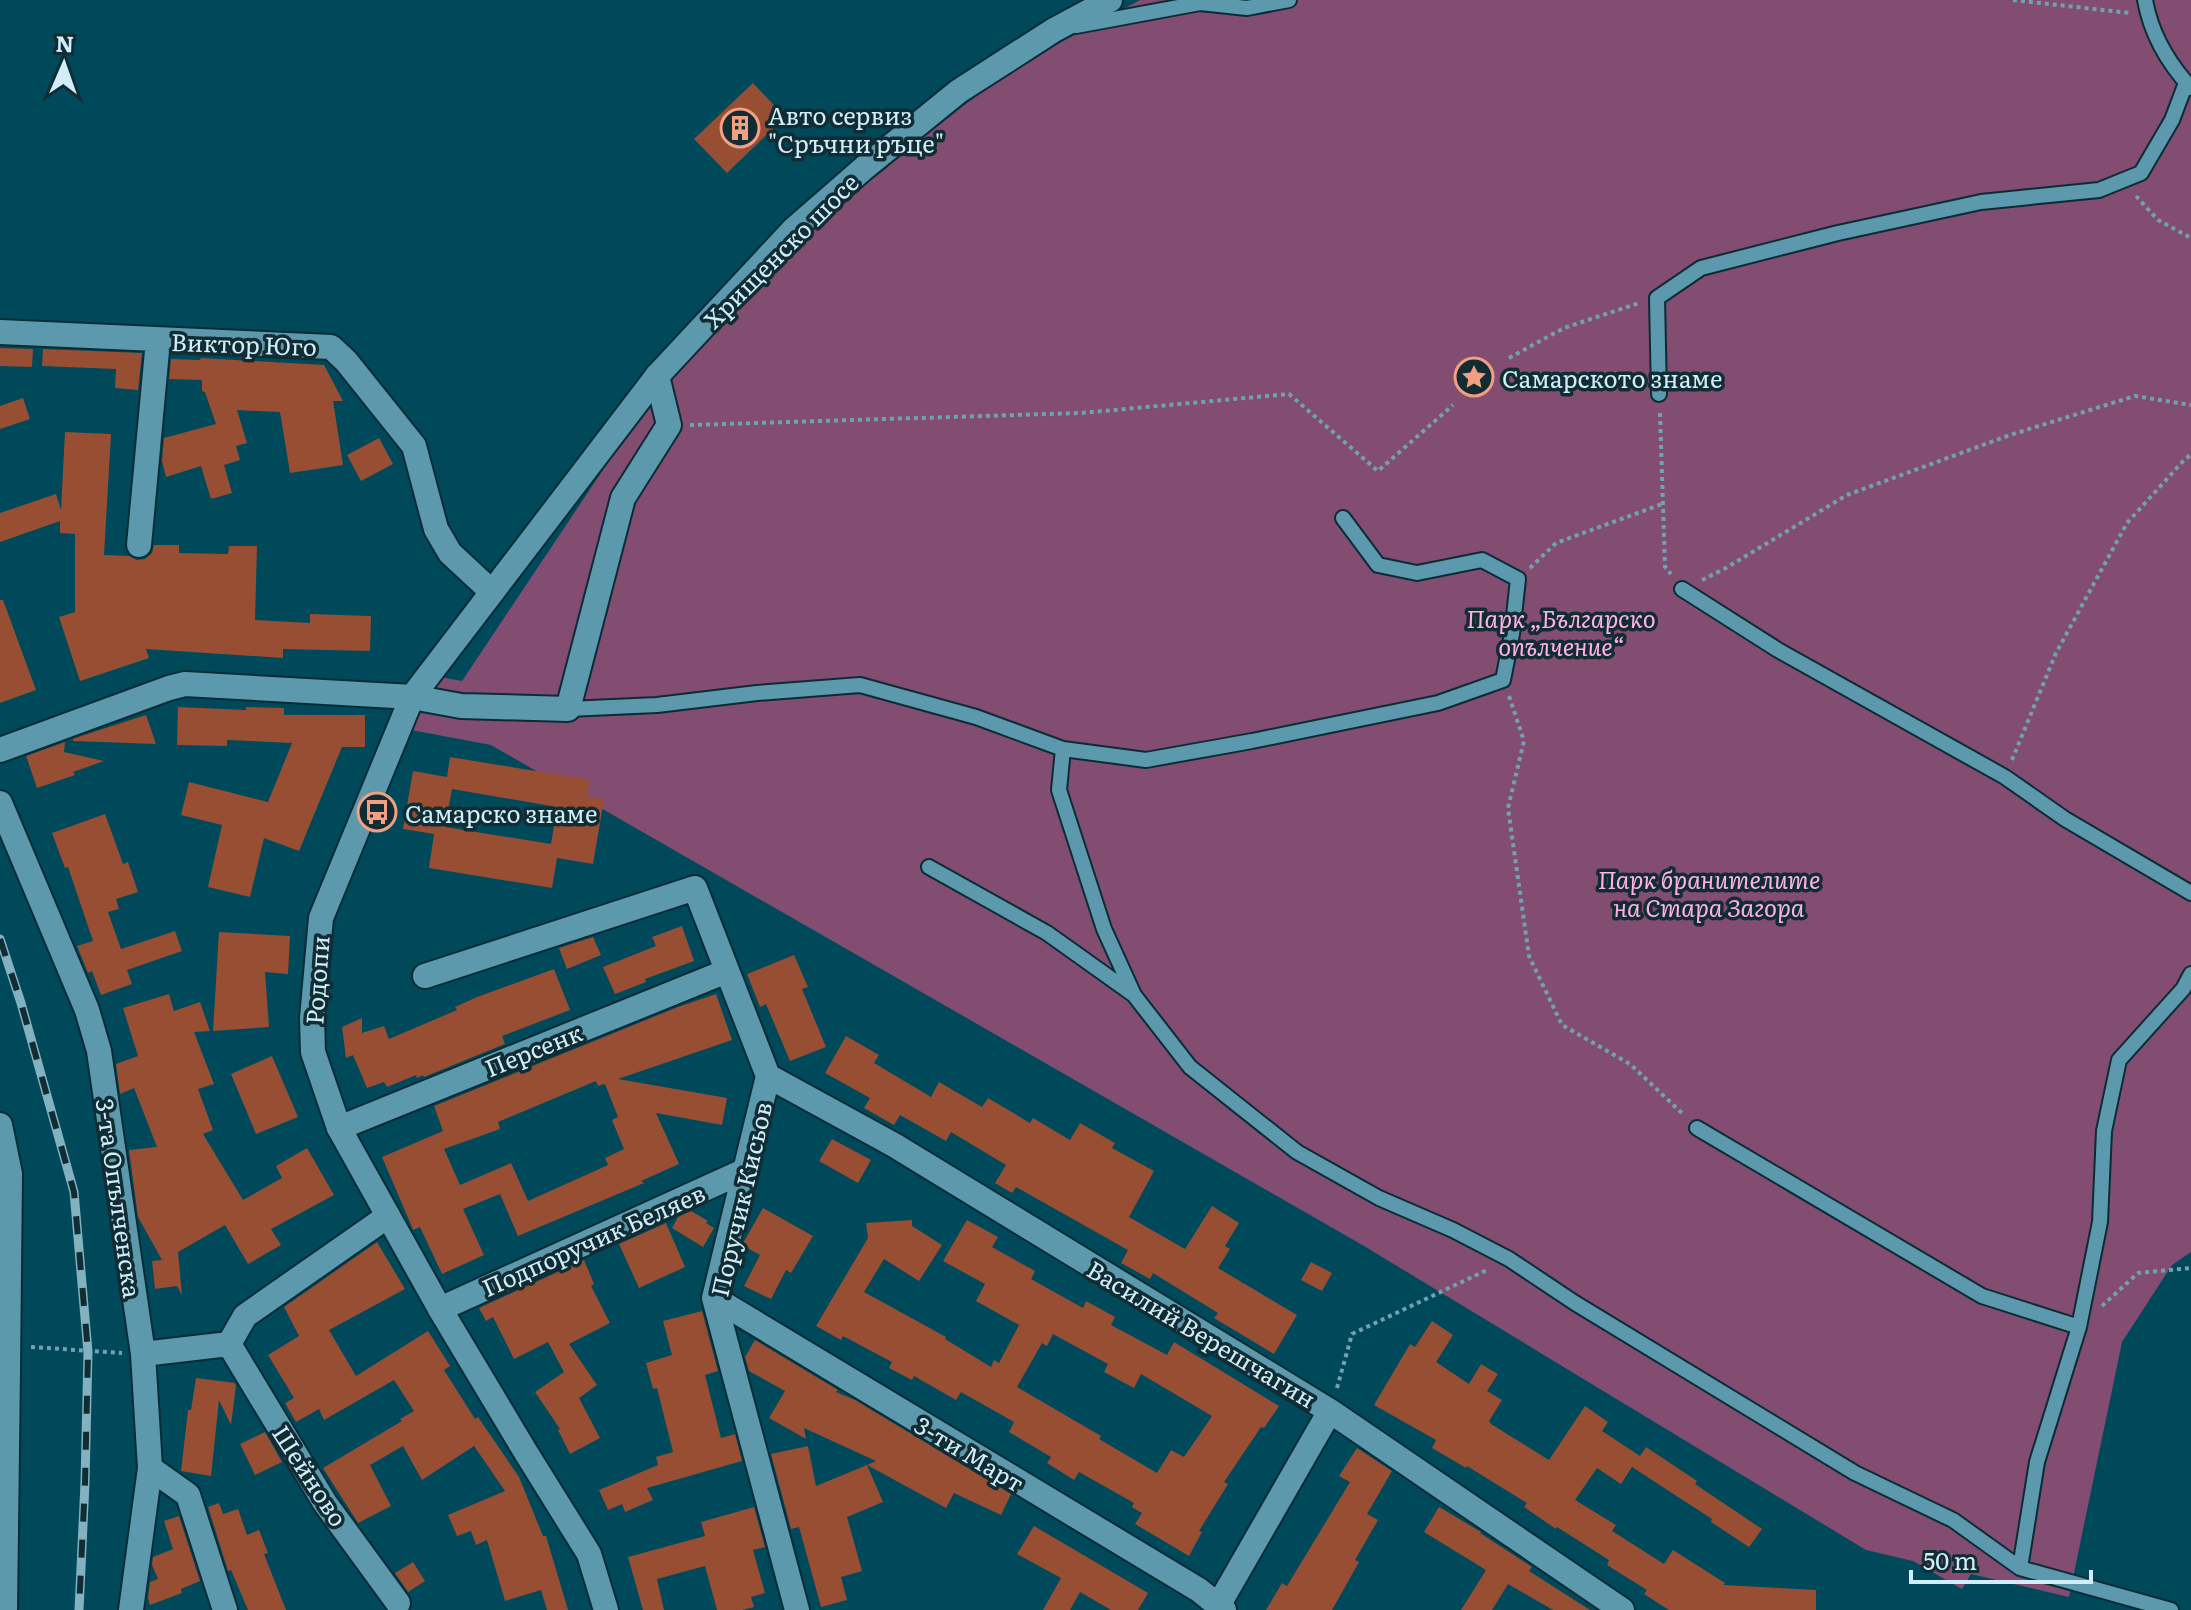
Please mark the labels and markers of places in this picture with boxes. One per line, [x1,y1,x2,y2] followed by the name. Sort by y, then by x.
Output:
[768,97,944,160] place label: Авто сервиз "Сръчни ръце"
[719,107,761,149] building icon: Авто сервиз "Сръчни ръце"
[1453,356,1495,398] place icon: Самарското знаме
[1502,360,1722,395] place label: Самарското знаме
[356,791,398,833] bus stop icon: Самарско знаме
[405,795,597,830] place label: Самарско знаме

